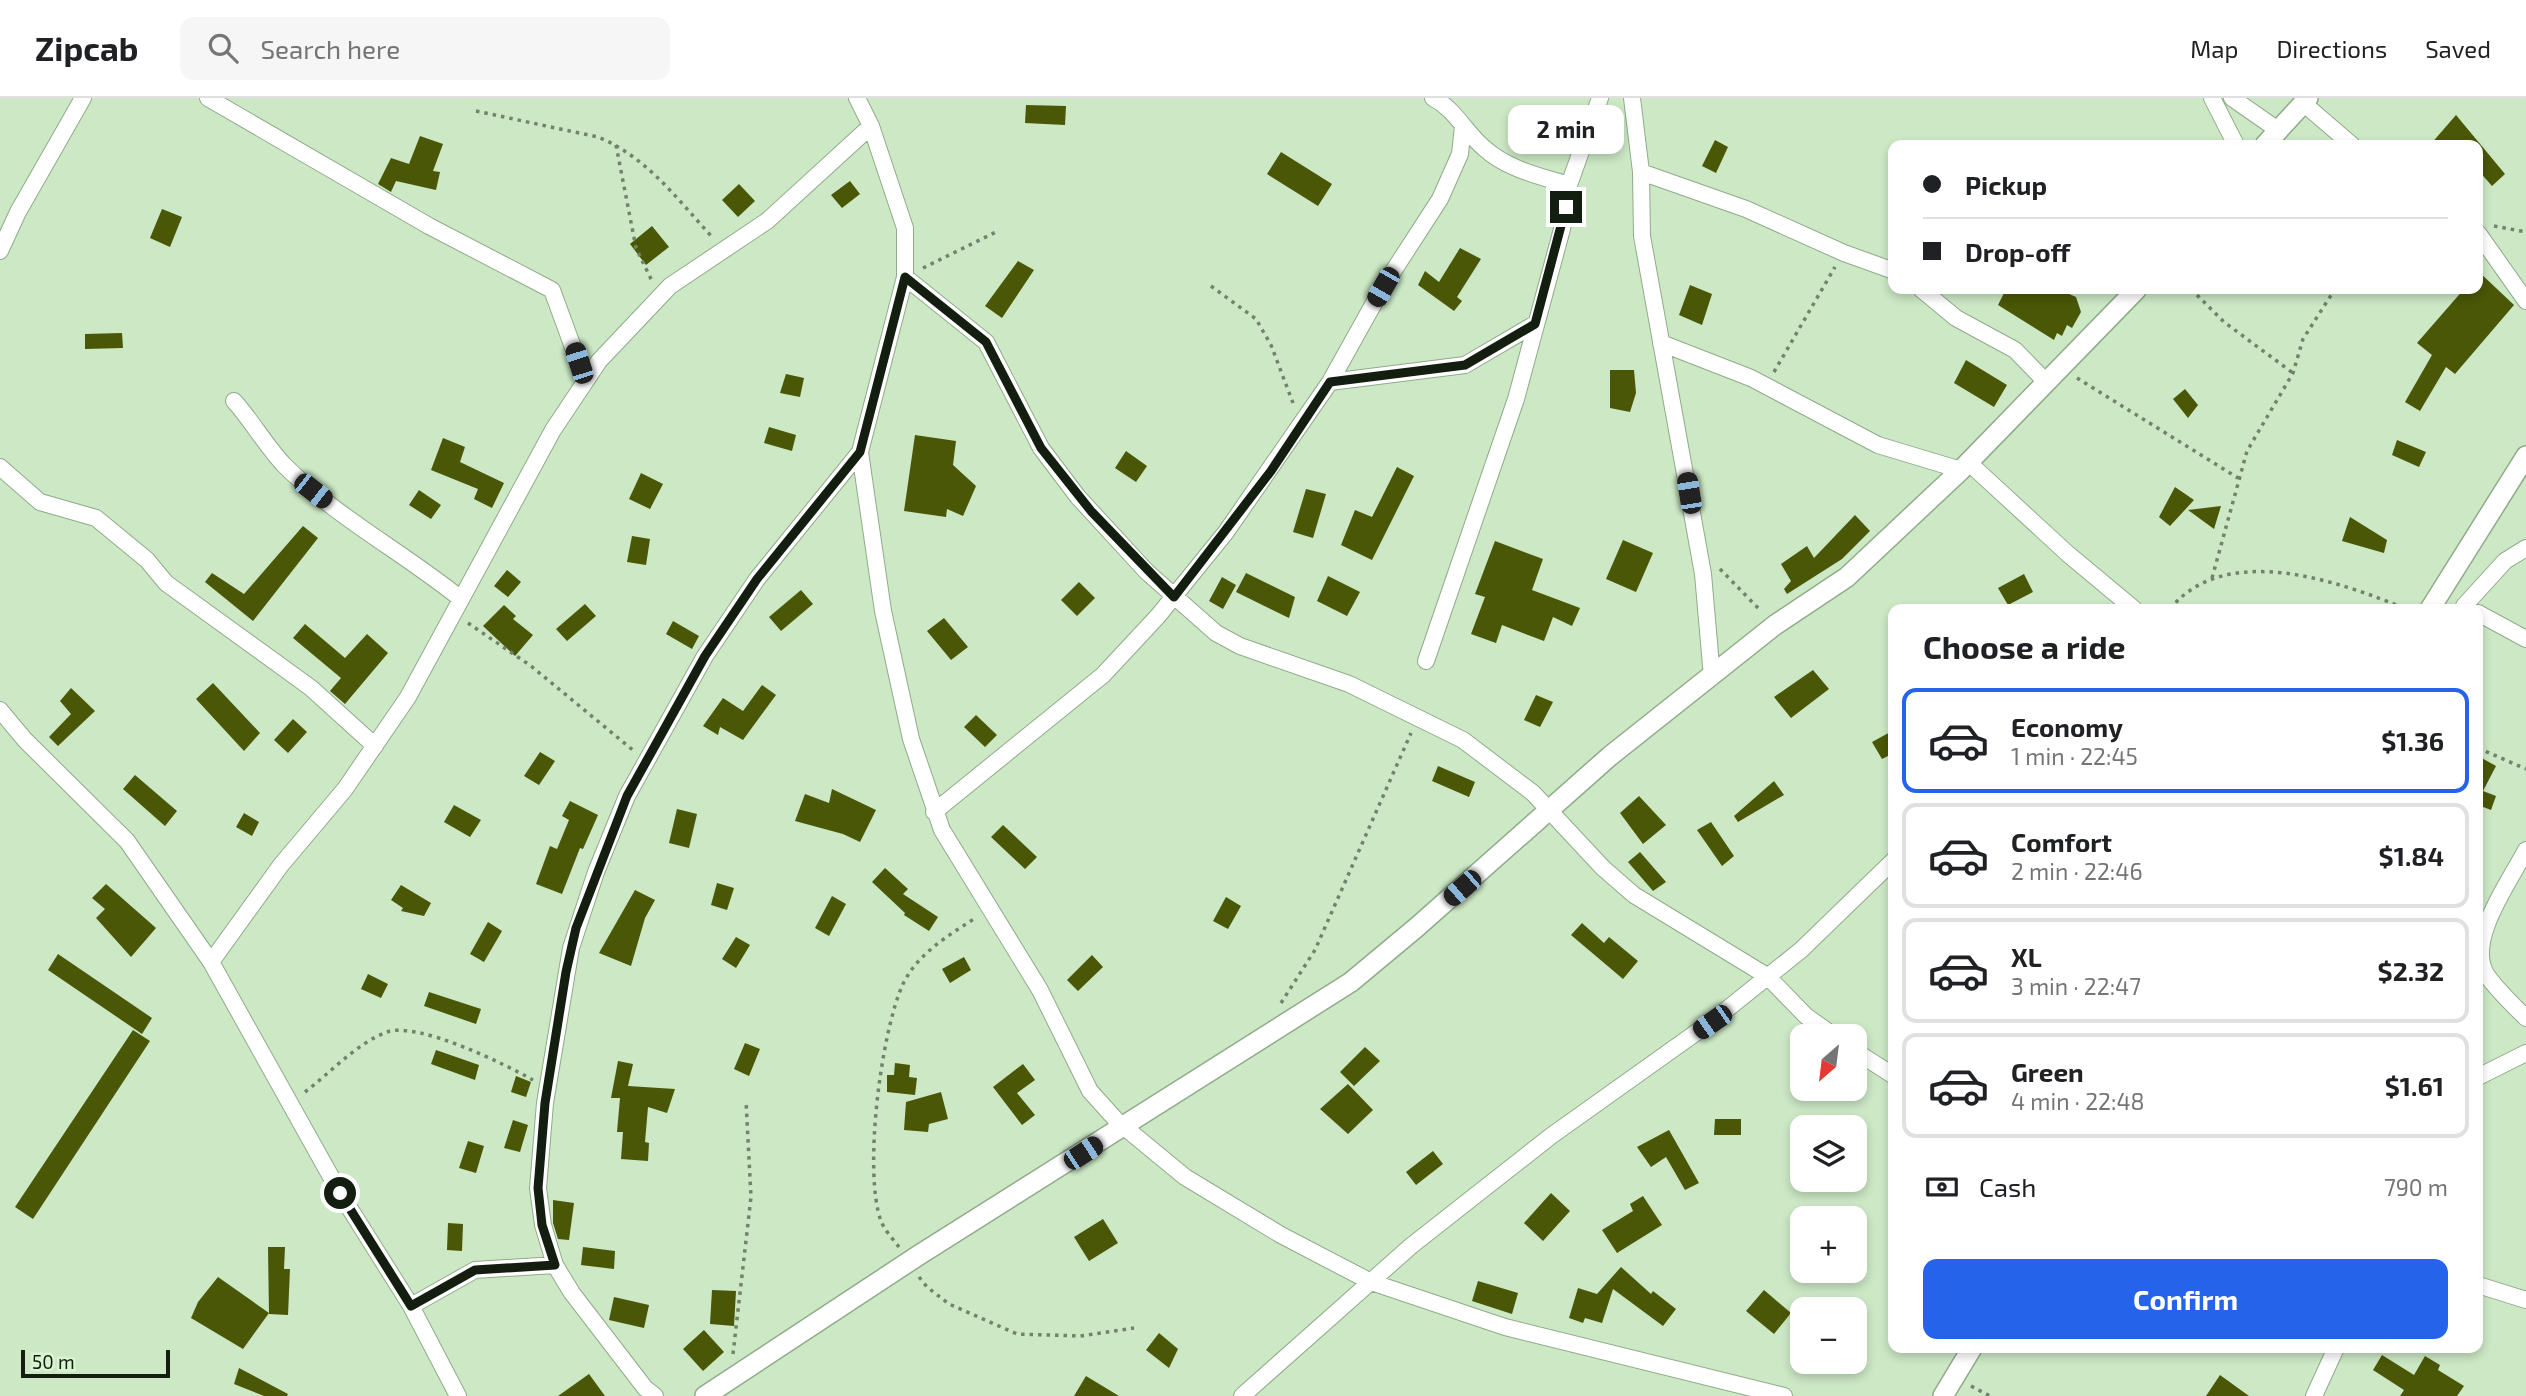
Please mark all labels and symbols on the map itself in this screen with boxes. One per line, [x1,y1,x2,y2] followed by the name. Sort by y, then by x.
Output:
[1508,105,1624,154] callout: 2 min
[1550,191,1582,223] route end
[1364,264,1403,310] car
[563,340,596,386] car
[290,470,337,512] car
[1676,471,1703,515] car
[1440,866,1485,910] car
[1689,1001,1736,1043] car
[1790,1024,1867,1101] north arrow
[1060,1133,1107,1173] car
[324,1177,356,1209] route start
[21,1347,170,1379] scale bar

